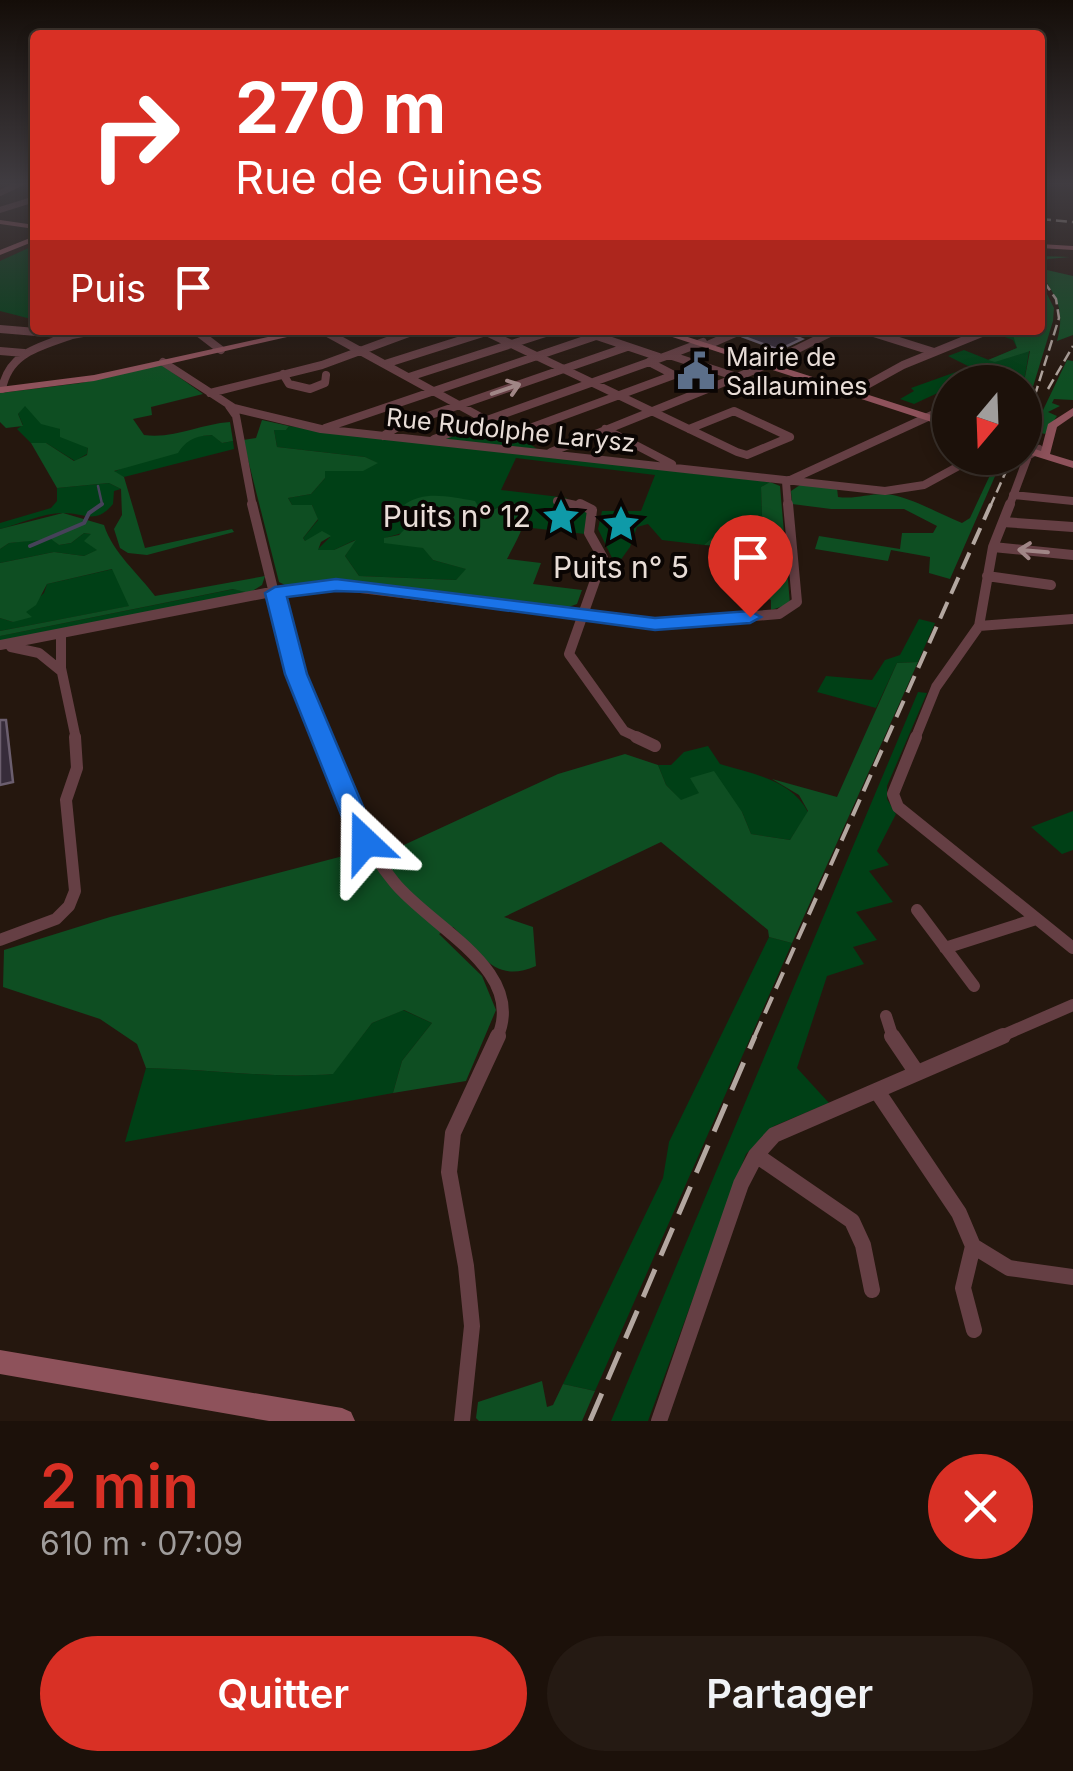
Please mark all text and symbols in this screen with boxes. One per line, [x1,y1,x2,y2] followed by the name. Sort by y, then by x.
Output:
[235,65,446,150] text: 270 m
[70,70,200,200] icon: right
[235,150,544,205] text: Rue de Guines
[166,260,221,315] icon: arrive
[70,265,146,311] text: Puis
[726,342,868,401] place label: Mairie de Sallaumines
[675,350,717,392] public building icon: Mairie de Sallaumines
[932,365,1042,475] north arrow
[932,365,1042,475] map controls
[490,379,522,397] one-way arrow
[385,402,637,458] street label: Rue Rudolphe Larysz
[540,496,582,538] place icon: Puits n° 12
[383,498,531,534] place label: Puits n° 12
[600,503,642,545] place icon: Puits n° 5
[708,515,793,618] pin
[723,530,778,585] icon: arrive
[1018,541,1050,560] one-way arrow
[553,549,689,585] place label: Puits n° 5
[313,790,417,894] position arrow
[40,1450,199,1522] text: 2 min
[928,1454,1033,1559] button: close
[40,1524,243,1563] text: 610 m · 07:09
[40,1636,527,1751] button: Quitter
[547,1636,1033,1751] button: Partager

